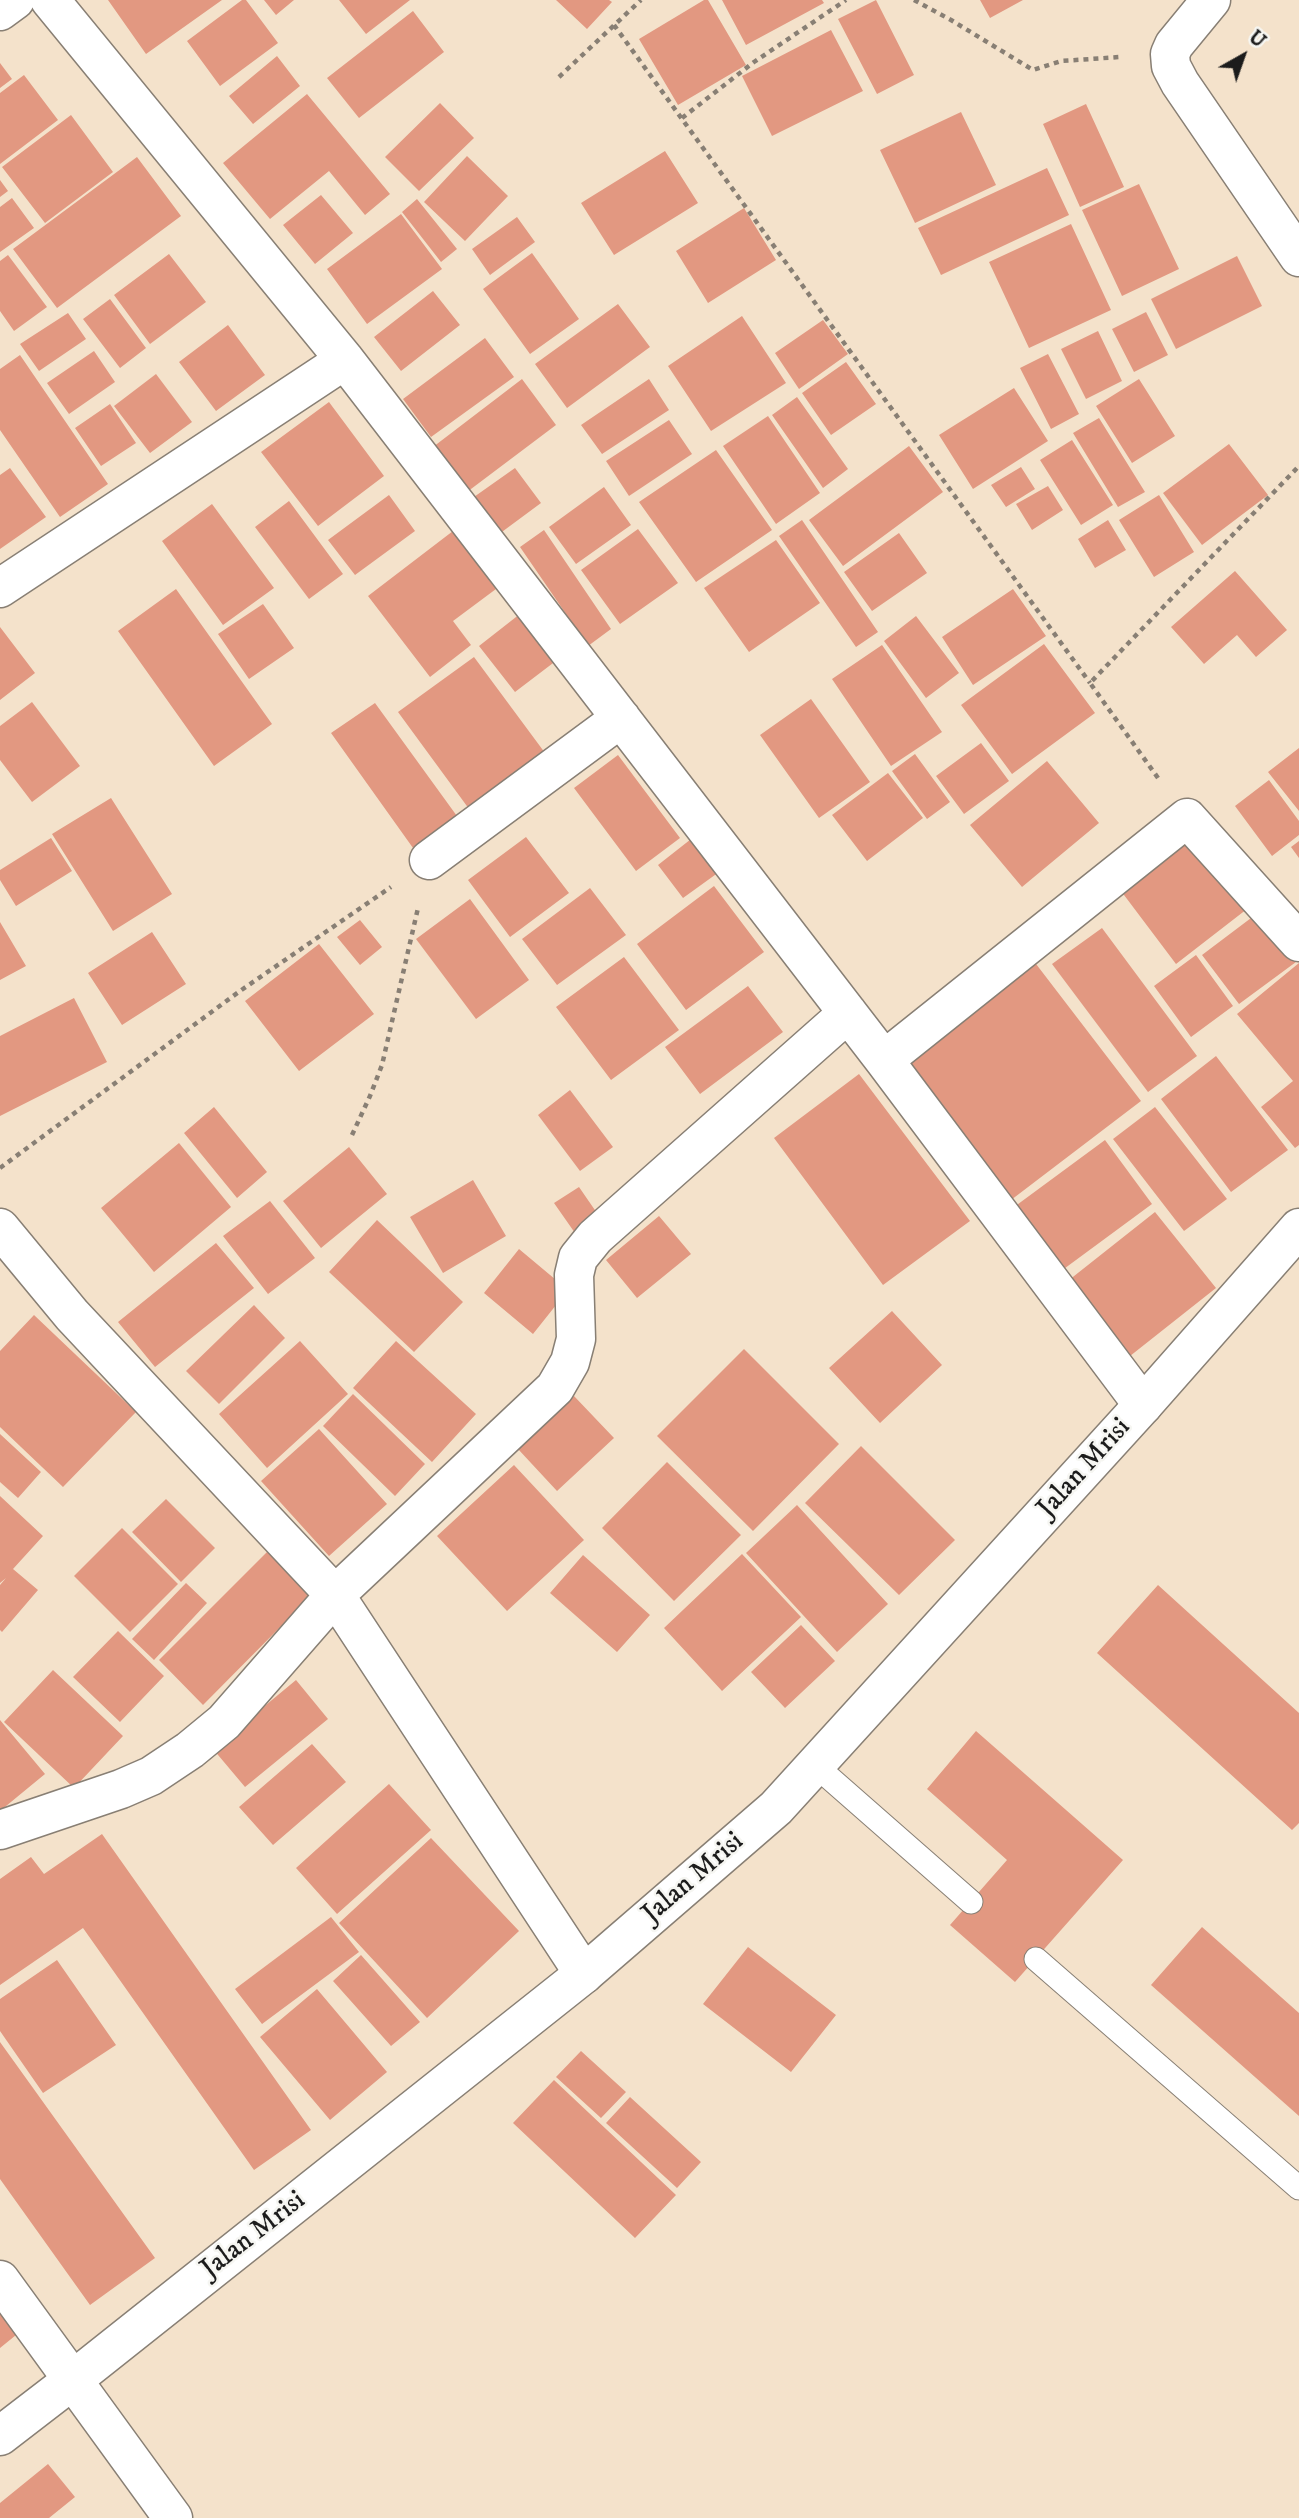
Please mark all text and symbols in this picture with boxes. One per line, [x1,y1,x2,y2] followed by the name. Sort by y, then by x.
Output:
[1208,21,1278,91] north arrow
[1244,26,1270,53] text: U
[1031,1412,1139,1526] street label: Jalan Mrisi
[636,1826,752,1932] street label: Jalan Mrisi
[195,2185,313,2287] street label: Jalan Mrisi

